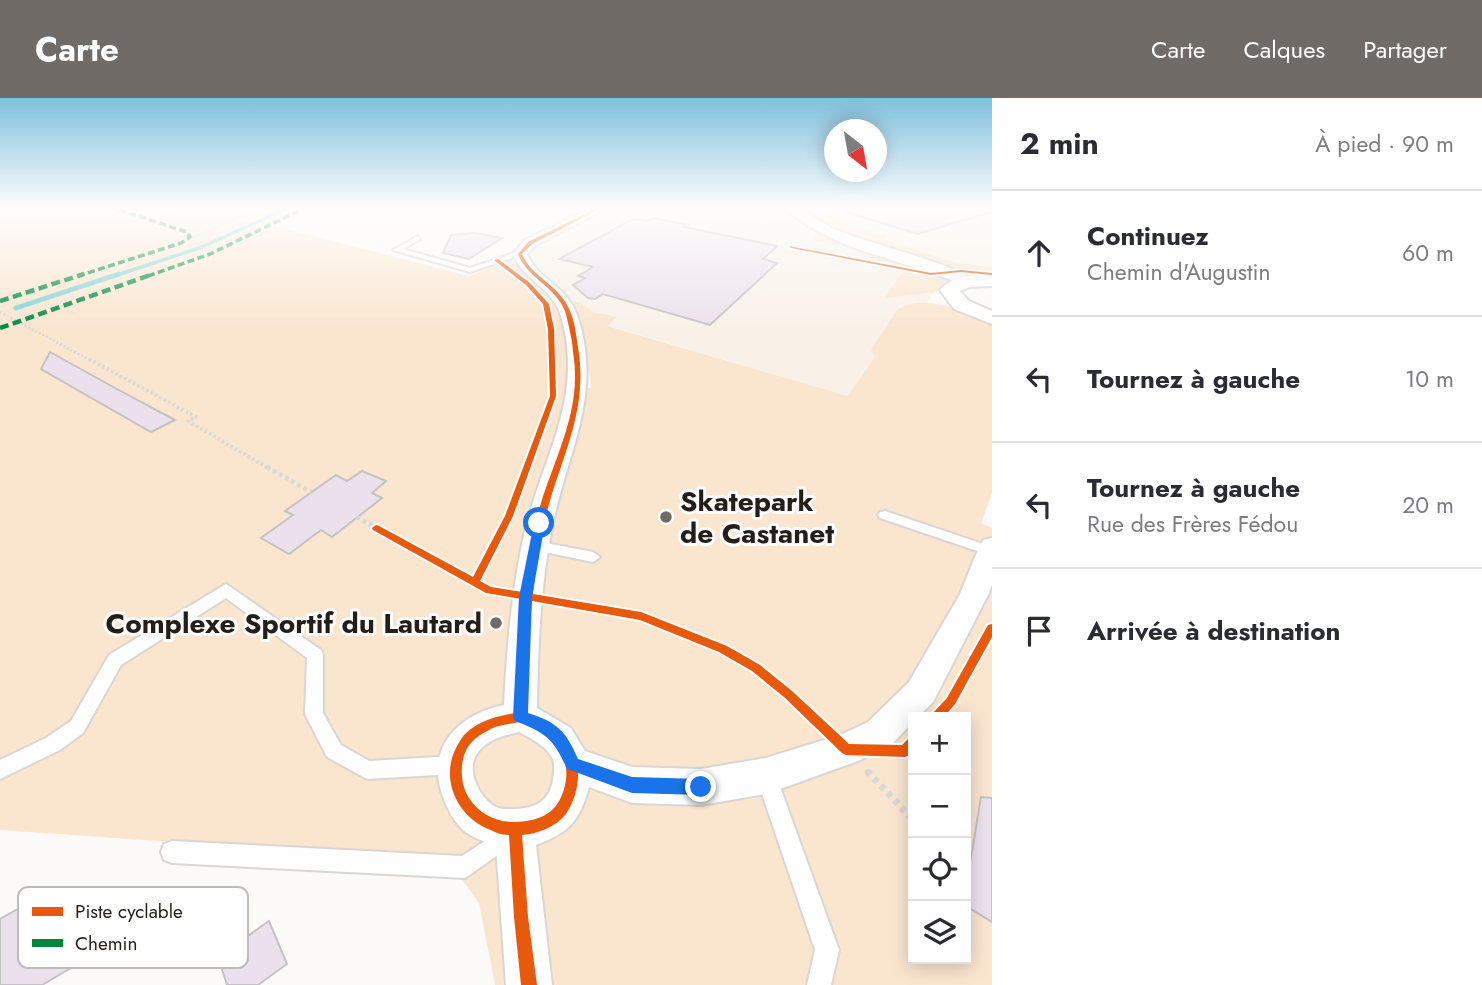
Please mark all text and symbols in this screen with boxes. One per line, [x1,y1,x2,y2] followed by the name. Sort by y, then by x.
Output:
[35,26,119,73] text: Carte
[1151,32,1205,67] text: Carte
[1243,32,1325,67] text: Calques
[1363,32,1447,67] text: Partager
[824,119,887,182] north arrow
[1020,122,1099,165] text: 2 min
[1315,127,1454,161] text: À pied · 90 m
[1087,217,1209,255] text: Continuez
[1020,234,1058,272] icon: ahead
[1402,236,1454,270] text: 60 m
[1087,255,1271,289] text: Chemin d'Augustin
[1020,360,1058,398] icon: left
[1087,360,1300,398] text: Tournez à gauche
[1405,362,1454,396] text: 10 m
[1087,469,1300,507] text: Tournez à gauche
[680,481,834,554] place label: Skatepark de Castanet
[1020,486,1058,524] icon: left
[1402,488,1454,522] text: 20 m
[523,507,554,538] route start
[1087,507,1298,541] text: Rue des Frères Fédou
[658,509,674,525] marker: Skatepark de Castanet
[106,603,482,644] place label: Complexe Sportif du Lautard
[1020,612,1058,650] icon: arrive
[1087,612,1340,650] text: Arrivée à destination
[488,615,504,631] marker: Complexe Sportif du Lautard
[908,712,971,964] map controls
[908,712,971,775] button: +
[685,771,716,802] route end
[908,775,971,838] button: −
[908,838,971,901] button: locate
[18,887,248,968] legend
[75,898,183,925] text: Piste cyclable
[908,901,971,964] button: layers
[75,930,138,957] text: Chemin

